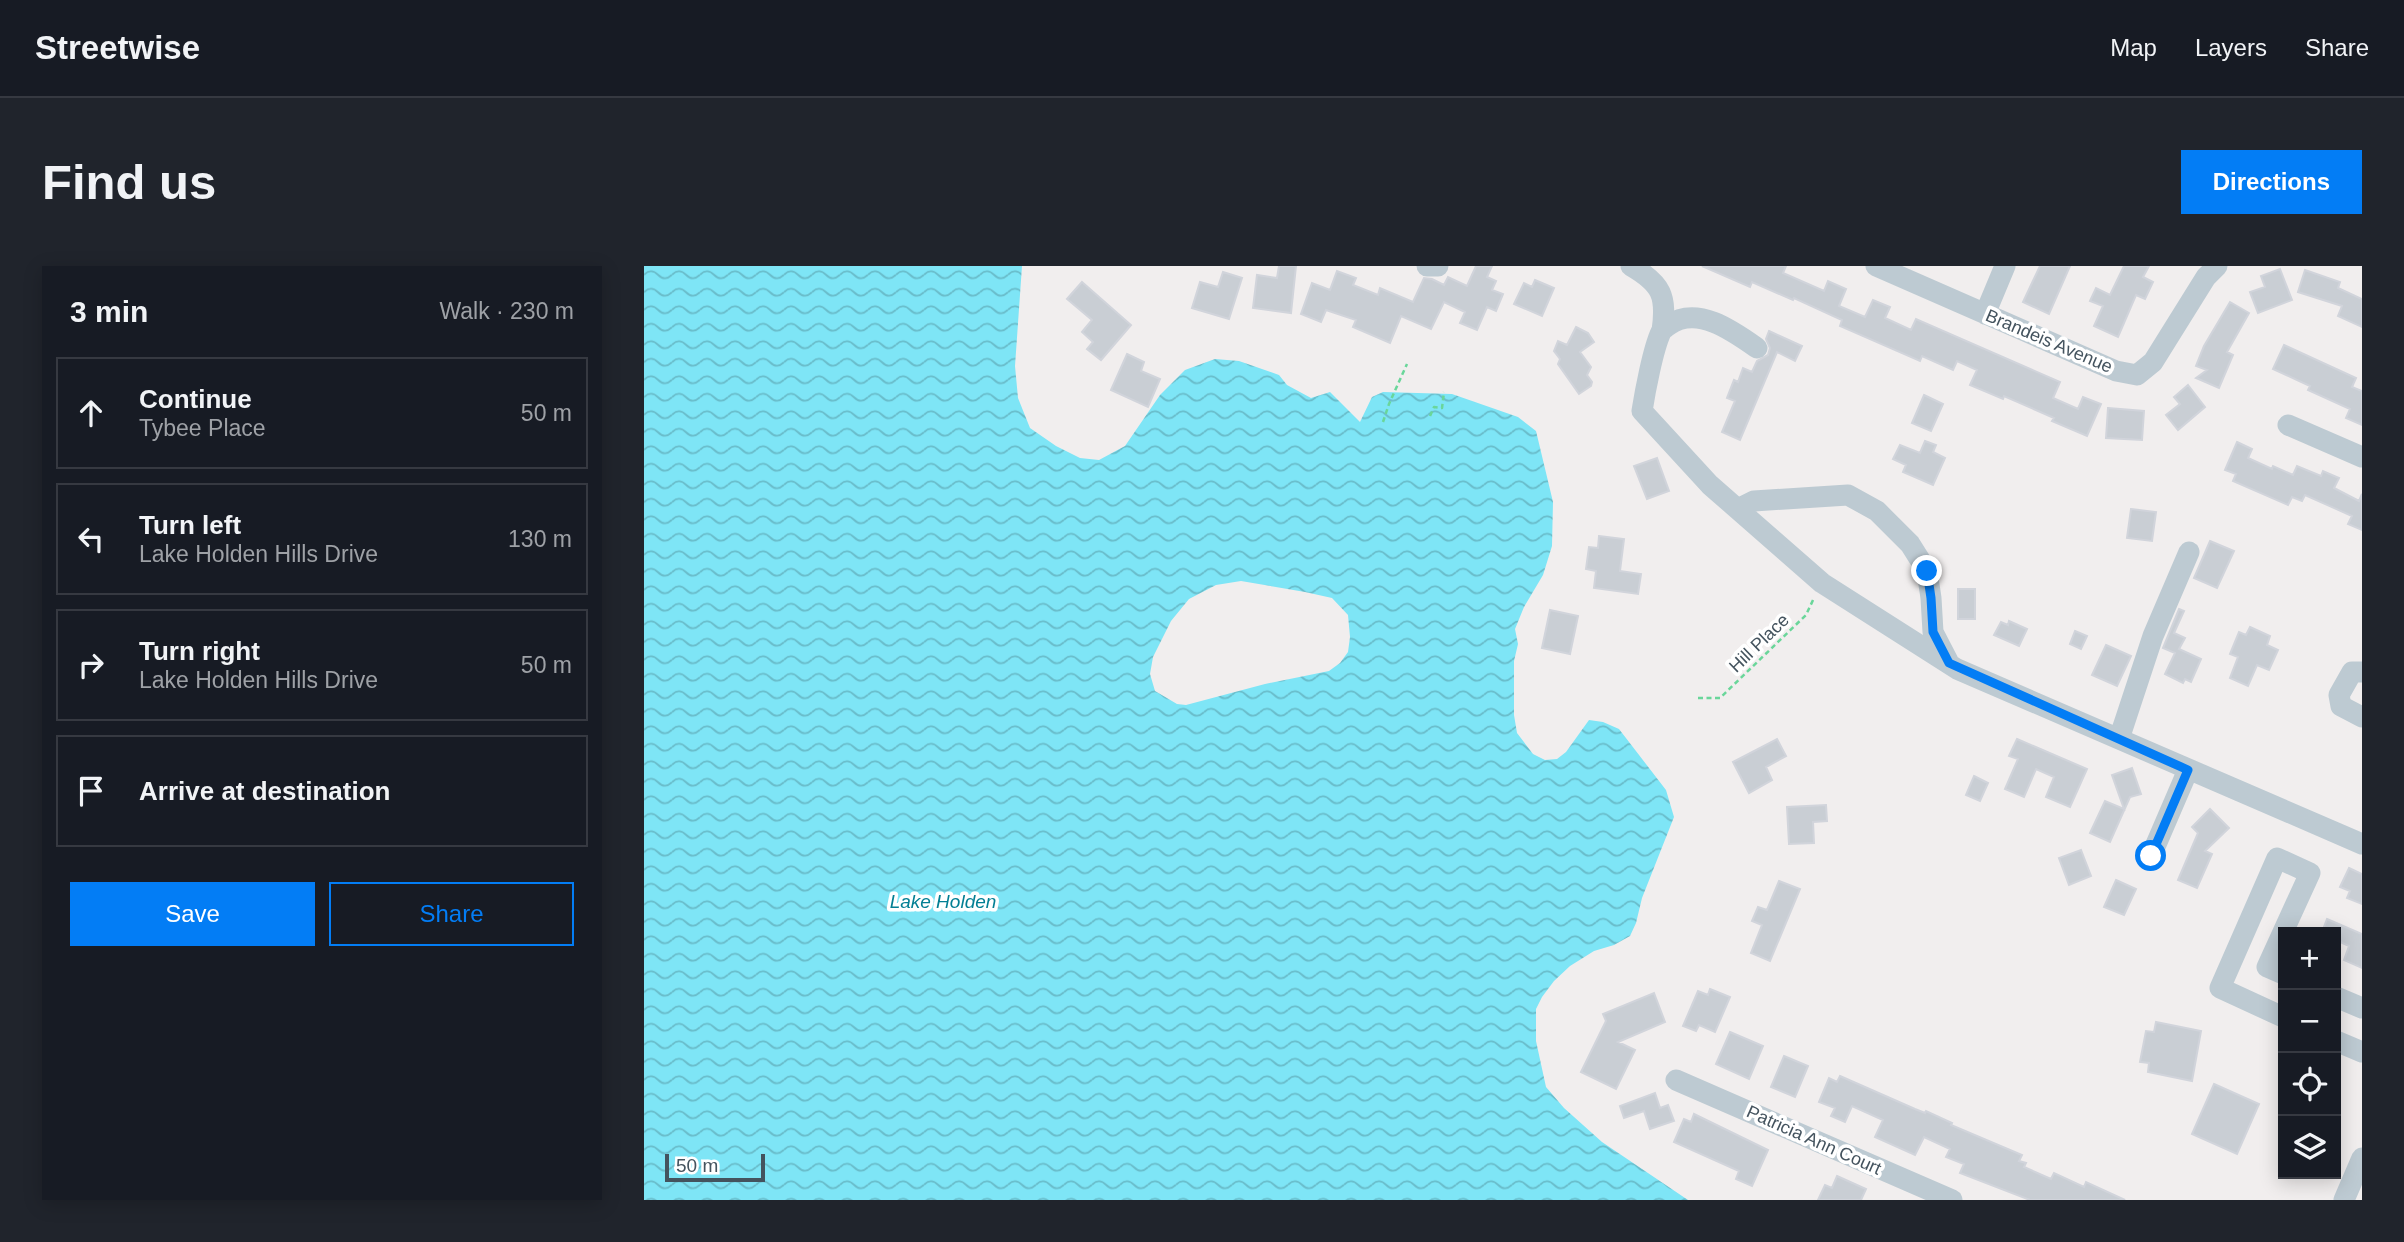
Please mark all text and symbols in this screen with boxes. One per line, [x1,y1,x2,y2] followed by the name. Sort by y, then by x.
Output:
[35,29,200,66] text: Streetwise
[2110,34,2157,61] text: Map
[2195,34,2267,61] text: Layers
[2305,34,2369,61] text: Share
[2181,150,2362,214] button: Directions
[42,155,216,209] text: Find us
[70,295,148,328] text: 3 min
[439,298,574,324] text: Walk · 230 m
[1983,305,2115,377] street label: Brandeis Avenue
[139,384,252,414] text: Continue
[72,394,110,432] icon: ahead
[521,400,572,426] text: 50 m
[139,415,266,441] text: Tybee Place
[139,510,241,540] text: Turn left
[72,520,110,558] icon: left
[508,526,572,552] text: 130 m
[139,541,378,567] text: Lake Holden Hills Drive
[1911,555,1942,586] route end
[1725,610,1793,676] street label: Hill Place
[139,636,260,666] text: Turn right
[72,646,110,684] icon: right
[521,652,572,678] text: 50 m
[139,667,378,693] text: Lake Holden Hills Drive
[72,772,110,810] icon: arrive
[139,776,390,806] text: Arrive at destination
[2135,840,2166,871] route start
[70,882,315,946] button: Save
[329,882,574,946] button: Share
[890,891,996,912] water label: Lake Holden
[2278,927,2341,1179] map controls
[2278,927,2341,990] button: +
[2278,990,2341,1053] button: −
[2278,1053,2341,1116] button: locate
[1744,1101,1884,1179] street label: Patricia Ann Court
[2278,1116,2341,1179] button: layers
[665,1151,765,1183] scale bar
[676,1155,718,1176] text: 50 m

